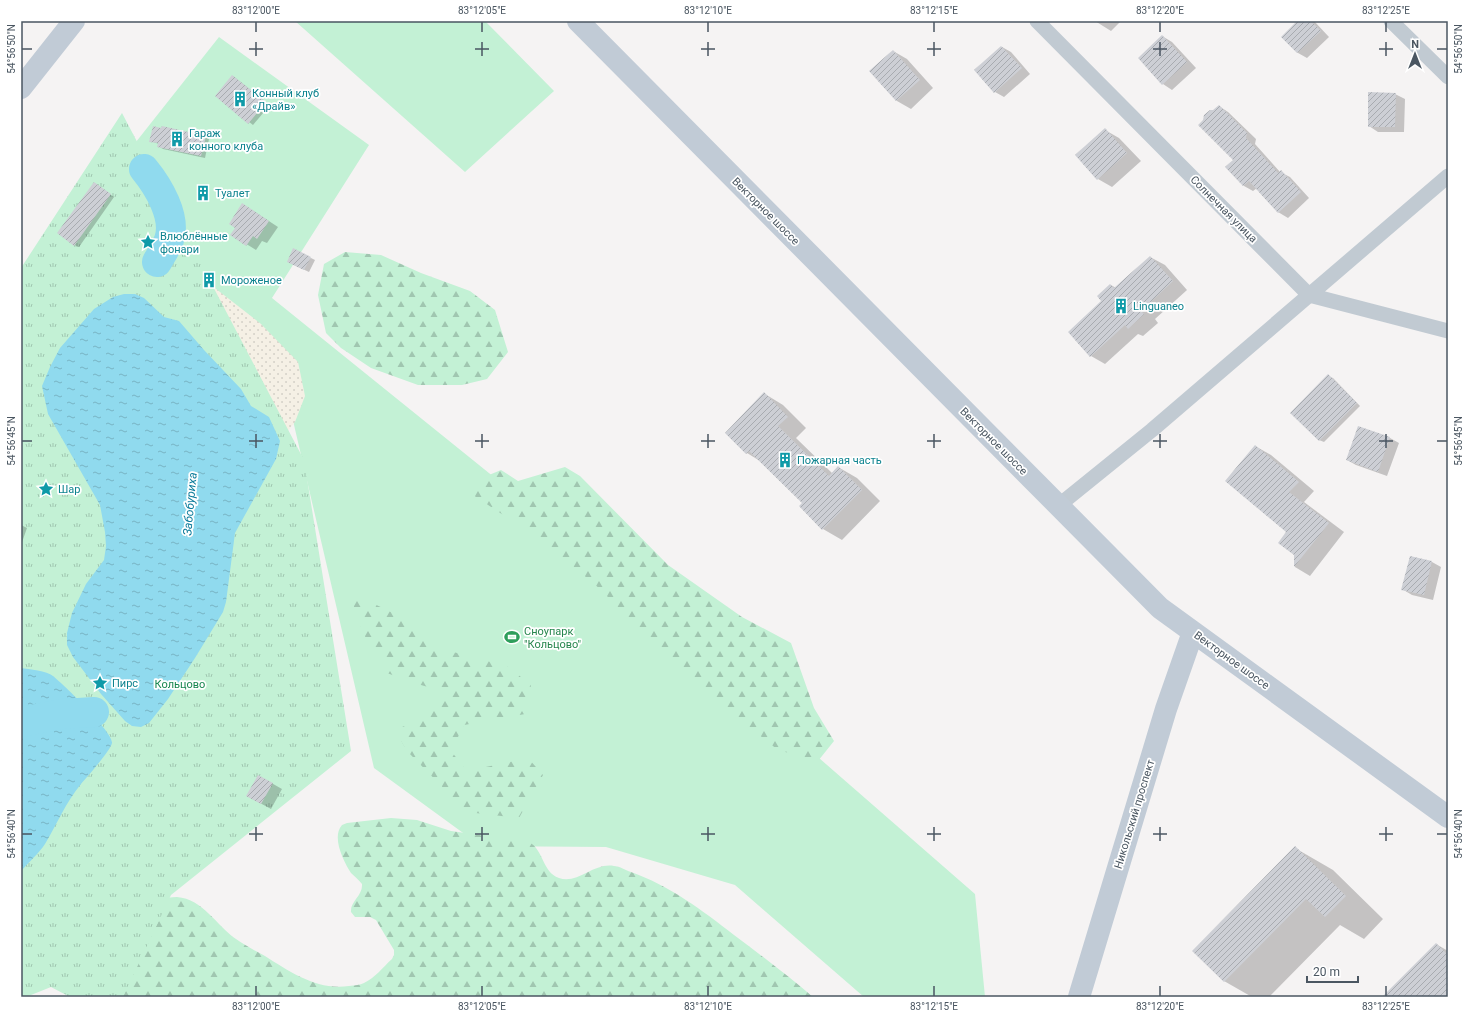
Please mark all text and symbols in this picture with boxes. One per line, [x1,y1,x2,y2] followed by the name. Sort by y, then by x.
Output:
[232,5,280,16] text: 83°12'00"E
[458,5,506,16] text: 83°12'05"E
[684,5,732,16] text: 83°12'10"E
[910,5,958,16] text: 83°12'15"E
[1136,5,1184,16] text: 83°12'20"E
[1362,5,1410,16] text: 83°12'25"E
[6,24,17,74] text: 54°56'50"N
[1453,24,1464,74] text: 54°56'50"N
[1395,34,1435,74] north arrow
[1411,38,1419,51] text: N
[252,87,319,113] place label: Конный клуб «Драйв»
[231,90,249,108] building icon: Конный клуб «Драйв»
[189,127,263,153] place label: Гараж конного клуба
[168,130,186,148] building icon: Гараж конного клуба
[1188,173,1260,245] street label: Солнечная улица
[729,175,802,248] street label: Векторное шоссе
[194,184,212,202] building icon: Туалет
[215,187,250,200] place label: Туалет
[160,230,228,256] place label: Влюблённые фонари
[139,233,157,251] place icon: Влюблённые фонари
[200,271,218,289] building icon: Мороженое
[221,274,282,287] place label: Мороженое
[1112,297,1130,315] building icon: Linguaneo
[1133,300,1184,313] place label: Linguaneo
[957,405,1030,478] street label: Векторное шоссе
[6,416,17,466] text: 54°56'45"N
[1453,416,1464,466] text: 54°56'45"N
[776,451,794,469] building icon: Пожарная часть
[797,454,882,467] place label: Пожарная часть
[180,472,200,536] water label: Забобуриха
[37,480,55,498] place icon: Шар
[58,483,81,496] place label: Шар
[524,625,581,651] place label: Сноупарк "Кольцово"
[503,628,521,646] sports icon: Сноупарк "Кольцово"
[1192,629,1272,692] street label: Векторное шоссе
[91,674,109,692] place icon: Пирс
[112,677,138,690] place label: Пирс
[155,678,205,691] park label: Кольцово
[1112,757,1158,870] street label: Никольский проспект
[6,809,17,859] text: 54°56'40"N
[1453,809,1464,859] text: 54°56'40"N
[1307,958,1358,984] scale bar
[1313,965,1340,979] text: 20 m
[232,1001,280,1012] text: 83°12'00"E
[458,1001,506,1012] text: 83°12'05"E
[684,1001,732,1012] text: 83°12'10"E
[910,1001,958,1012] text: 83°12'15"E
[1136,1001,1184,1012] text: 83°12'20"E
[1362,1001,1410,1012] text: 83°12'25"E

